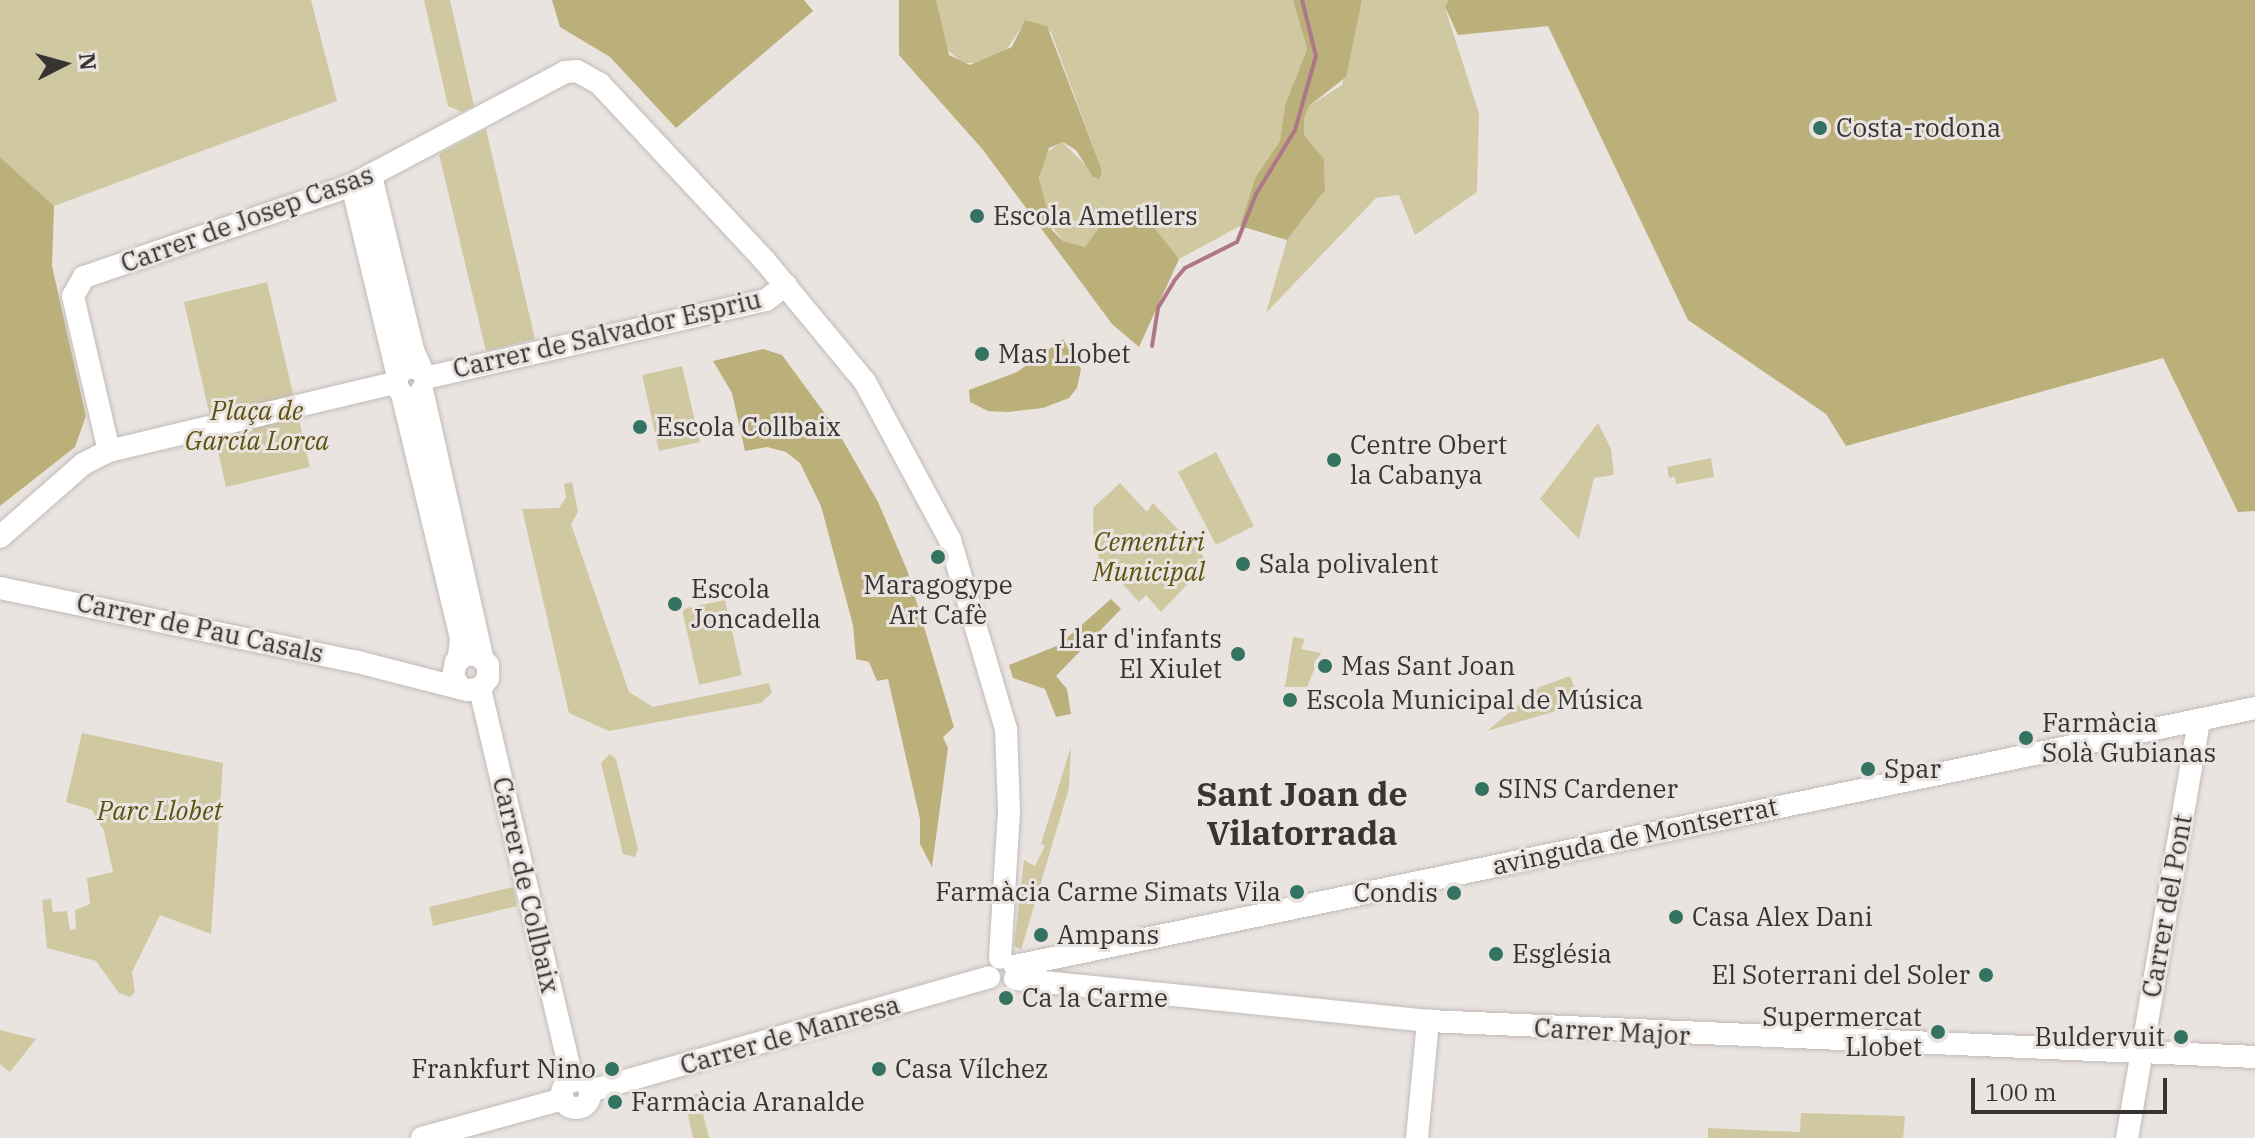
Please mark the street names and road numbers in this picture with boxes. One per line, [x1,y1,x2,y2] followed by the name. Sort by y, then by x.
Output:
[117,159,377,279] street label: Carrer de Josep Casas
[450,283,764,385] street label: Carrer de Salvador Espriu
[74,587,326,669] street label: Carrer de Pau Casals
[486,774,566,996] street label: Carrer de Collbaix
[1490,791,1780,881] street label: avinguda de Montserrat
[2136,812,2198,1000] street label: Carrer del Pont
[677,989,903,1081] street label: Carrer de Manresa
[1533,1012,1691,1052] street label: Carrer Major

